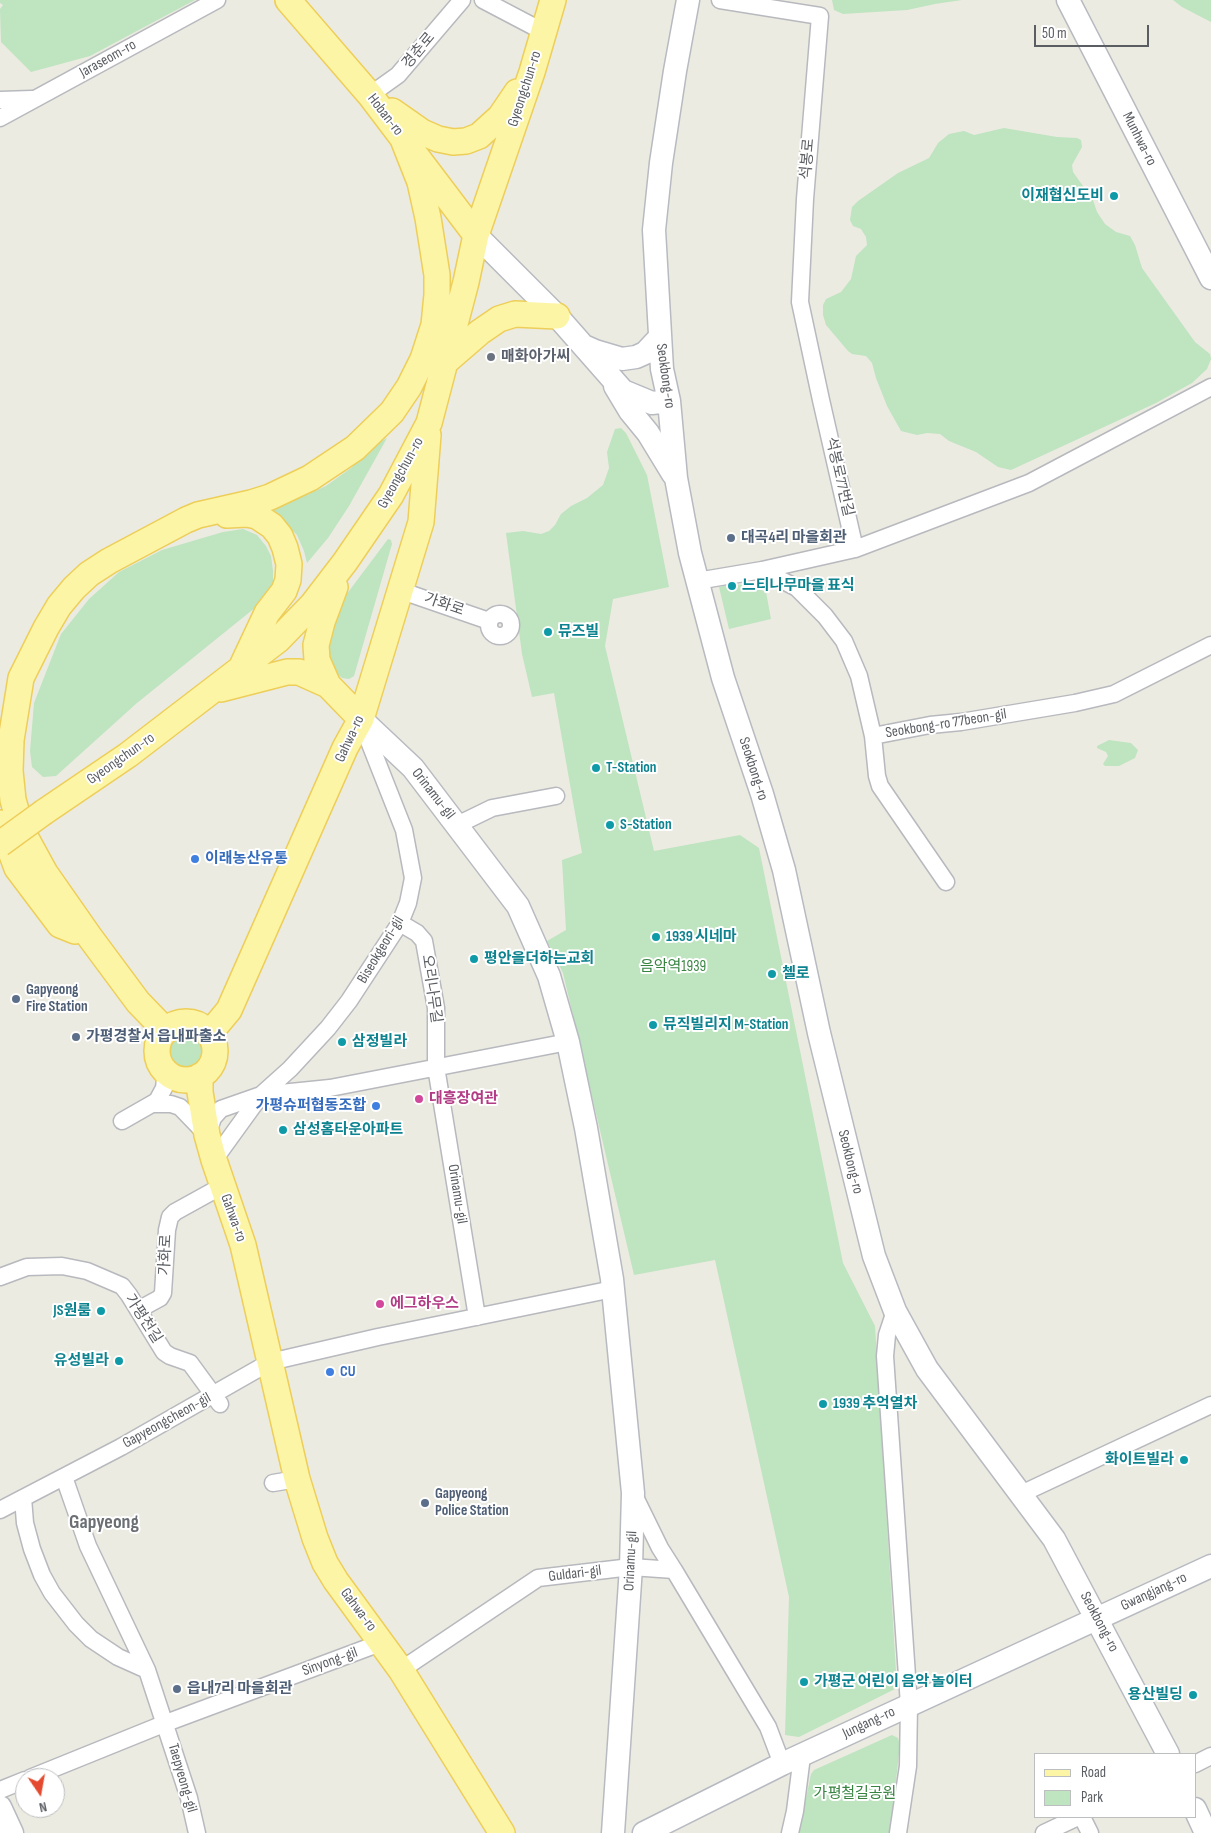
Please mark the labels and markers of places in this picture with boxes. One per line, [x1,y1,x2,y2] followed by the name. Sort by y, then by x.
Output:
[1021,187,1104,205] place label: 이재협신도비
[1108,190,1120,202] marker: 이재협신도비
[501,348,570,366] place label: 매화아가씨
[485,351,497,363] marker: 매화아가씨
[741,529,847,547] place label: 대곡4리 마을회관
[725,532,737,544] marker: 대곡4리 마을회관
[742,577,855,595] place label: 느티나무마을 표식
[726,580,738,592] marker: 느티나무마을 표식
[558,623,599,641] place label: 뮤즈빌
[542,626,554,638] marker: 뮤즈빌
[606,759,656,777] place label: T-Station
[590,762,602,774] marker: T-Station
[620,816,672,834] place label: S-Station
[604,819,616,831] marker: S-Station
[205,850,288,868] place label: 이래농산유통
[189,853,201,865] marker: 이래농산유통
[666,928,737,946] place label: 1939 시네마
[650,931,662,943] marker: 1939 시네마
[484,950,594,968] place label: 평안을더하는교회
[468,953,480,965] marker: 평안을더하는교회
[782,965,810,983] place label: 첼로
[766,968,778,980] marker: 첼로
[26,981,88,1016] place label: Gapyeong Fire Station
[10,993,22,1005] marker: Gapyeong Fire Station
[663,1016,788,1034] place label: 뮤직빌리지 M-Station
[647,1019,659,1031] marker: 뮤직빌리지 M-Station
[86,1028,226,1046] place label: 가평경찰서 읍내파출소
[70,1031,82,1043] marker: 가평경찰서 읍내파출소
[352,1033,407,1051] place label: 삼정빌라
[336,1036,348,1048] marker: 삼정빌라
[429,1090,498,1108] place label: 대흥장여관
[413,1093,425,1105] marker: 대흥장여관
[256,1097,366,1115] place label: 가평슈퍼협동조합
[370,1100,382,1112] marker: 가평슈퍼협동조합
[293,1121,403,1139] place label: 삼성홈타운아파트
[277,1124,289,1136] marker: 삼성홈타운아파트
[390,1295,459,1313] place label: 에그하우스
[374,1298,386,1310] marker: 에그하우스
[53,1302,91,1320] place label: JS원룸
[95,1305,107,1317] marker: JS원룸
[54,1352,109,1370] place label: 유성빌라
[113,1355,125,1367] marker: 유성빌라
[340,1363,356,1381] place label: CU
[324,1366,336,1378] marker: CU
[833,1395,917,1413] place label: 1939 추억열차
[817,1398,829,1410] marker: 1939 추억열차
[1105,1451,1174,1469] place label: 화이트빌라
[1178,1454,1190,1466] marker: 화이트빌라
[435,1485,509,1520] place label: Gapyeong Police Station
[419,1497,431,1509] marker: Gapyeong Police Station
[814,1673,973,1691] place label: 가평군 어린이 음악 놀이터
[798,1676,810,1688] marker: 가평군 어린이 음악 놀이터
[187,1680,292,1698] place label: 읍내7리 마을회관
[171,1683,183,1695] marker: 읍내7리 마을회관
[1128,1686,1183,1704] place label: 용산빌딩
[1187,1689,1199,1701] marker: 용산빌딩

